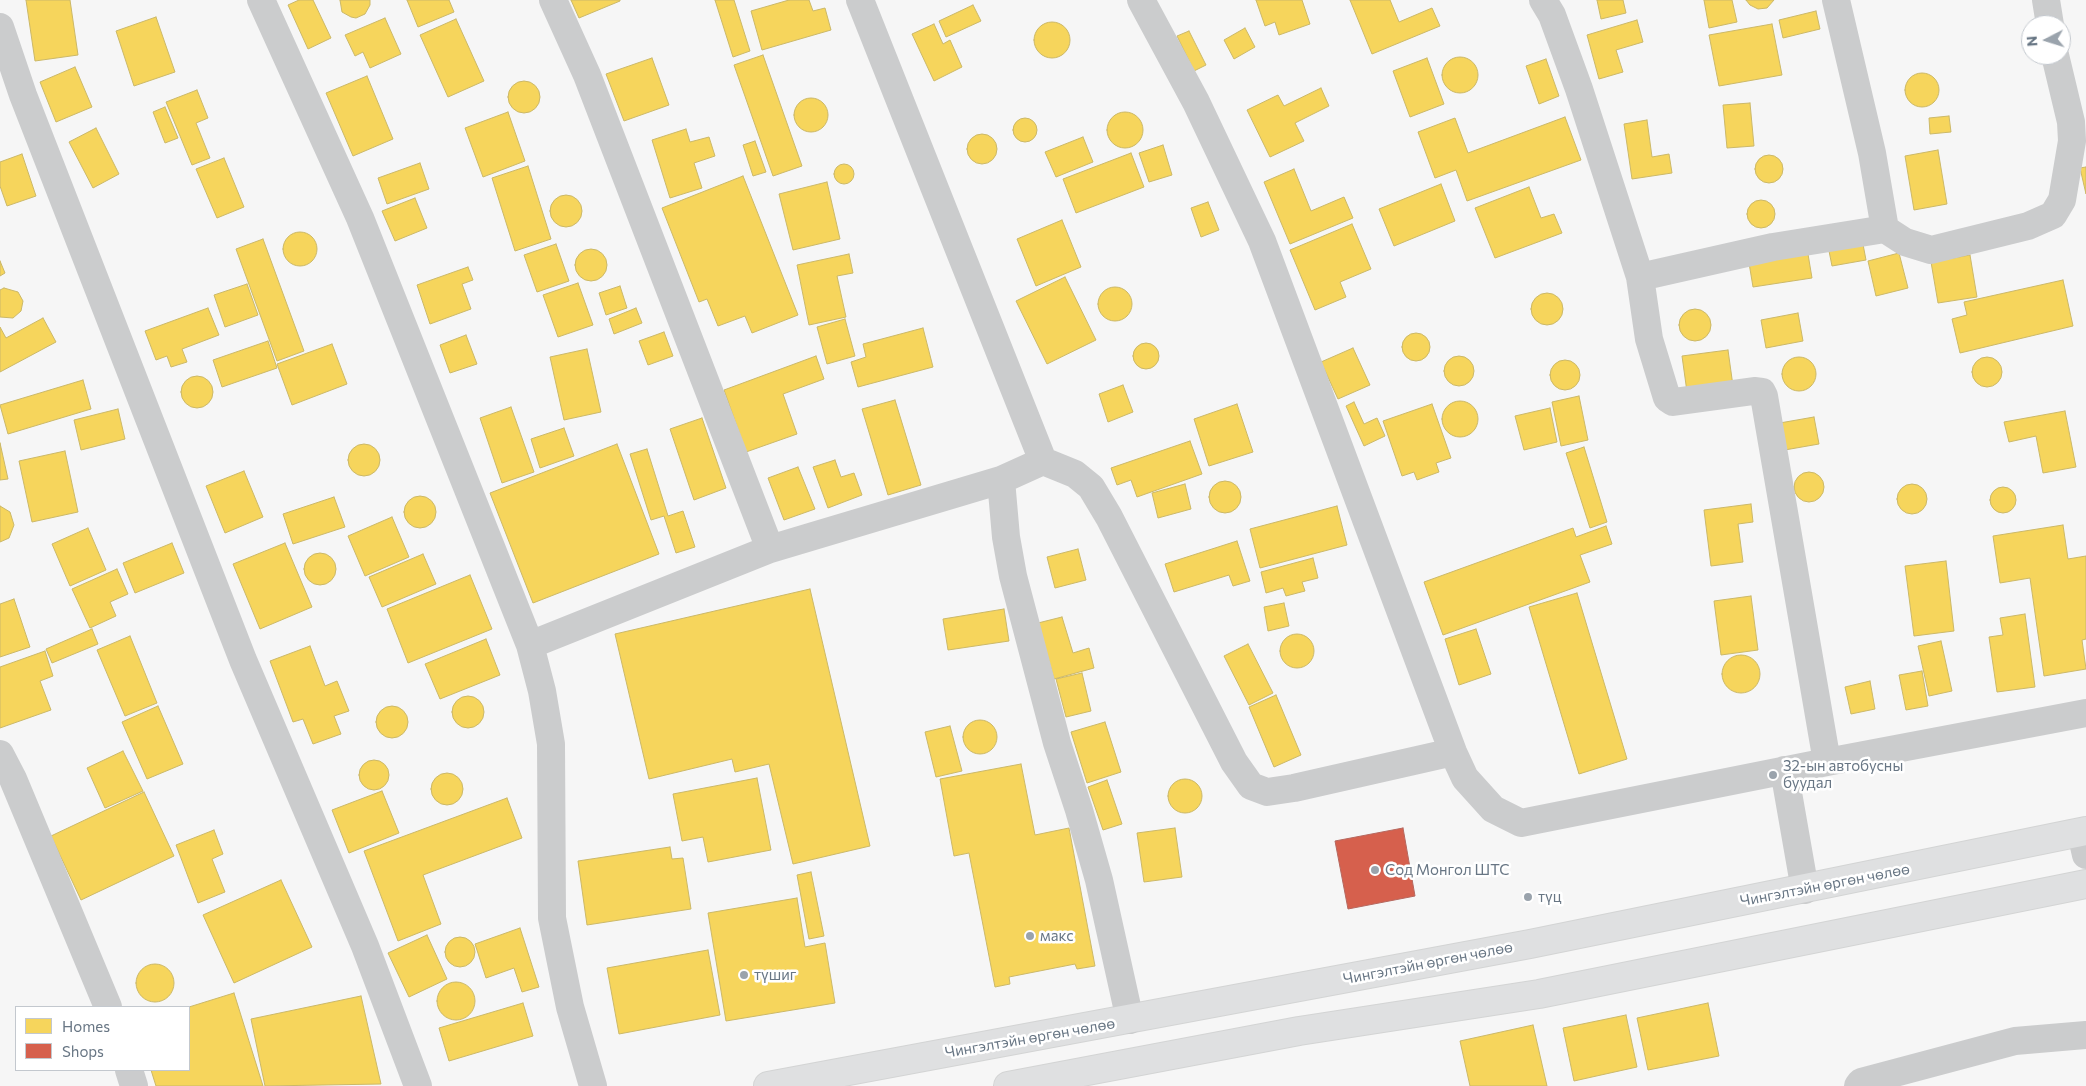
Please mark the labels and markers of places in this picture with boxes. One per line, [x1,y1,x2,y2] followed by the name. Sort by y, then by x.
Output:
[1783,757,1903,792] place label: 32-ын автобусны буудал
[1767,769,1779,781] marker: 32-ын автобусны буудал
[1385,861,1510,879] place label: Сод Монгол ШТС
[1369,864,1381,876] marker: Сод Монгол ШТС
[1538,888,1561,906] place label: түц
[1522,891,1534,903] marker: түц
[1040,927,1074,945] place label: макс
[1024,930,1036,942] marker: макс
[754,966,796,984] place label: түшиг
[738,969,750,981] marker: түшиг

